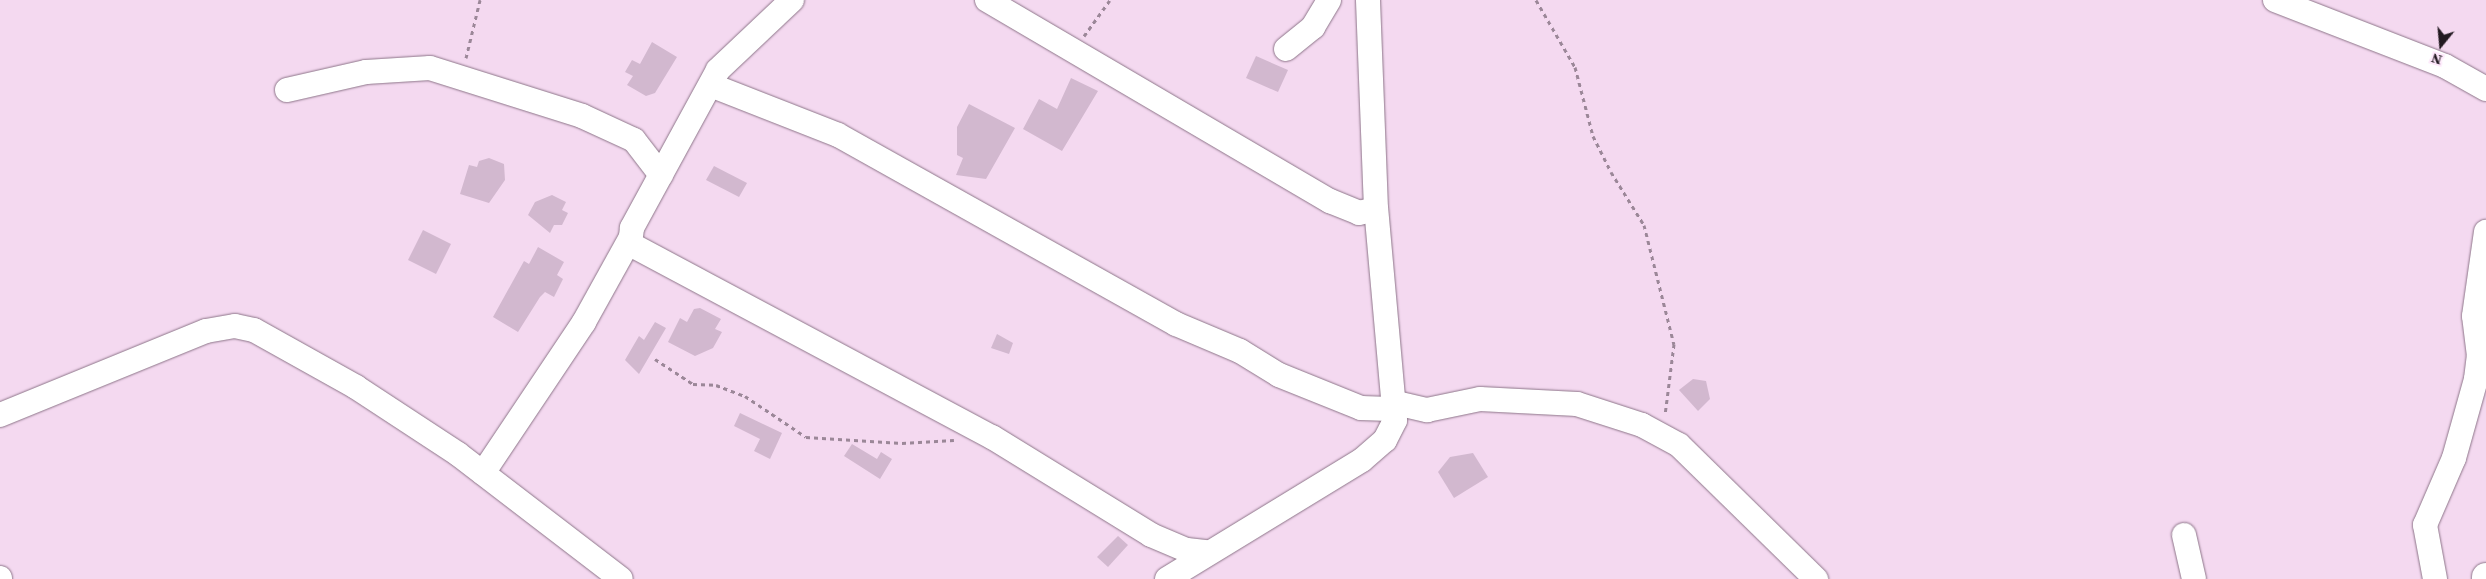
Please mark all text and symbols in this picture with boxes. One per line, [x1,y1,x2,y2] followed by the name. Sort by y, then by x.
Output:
[2416,20,2466,70] north arrow
[2429,48,2444,70] text: N

